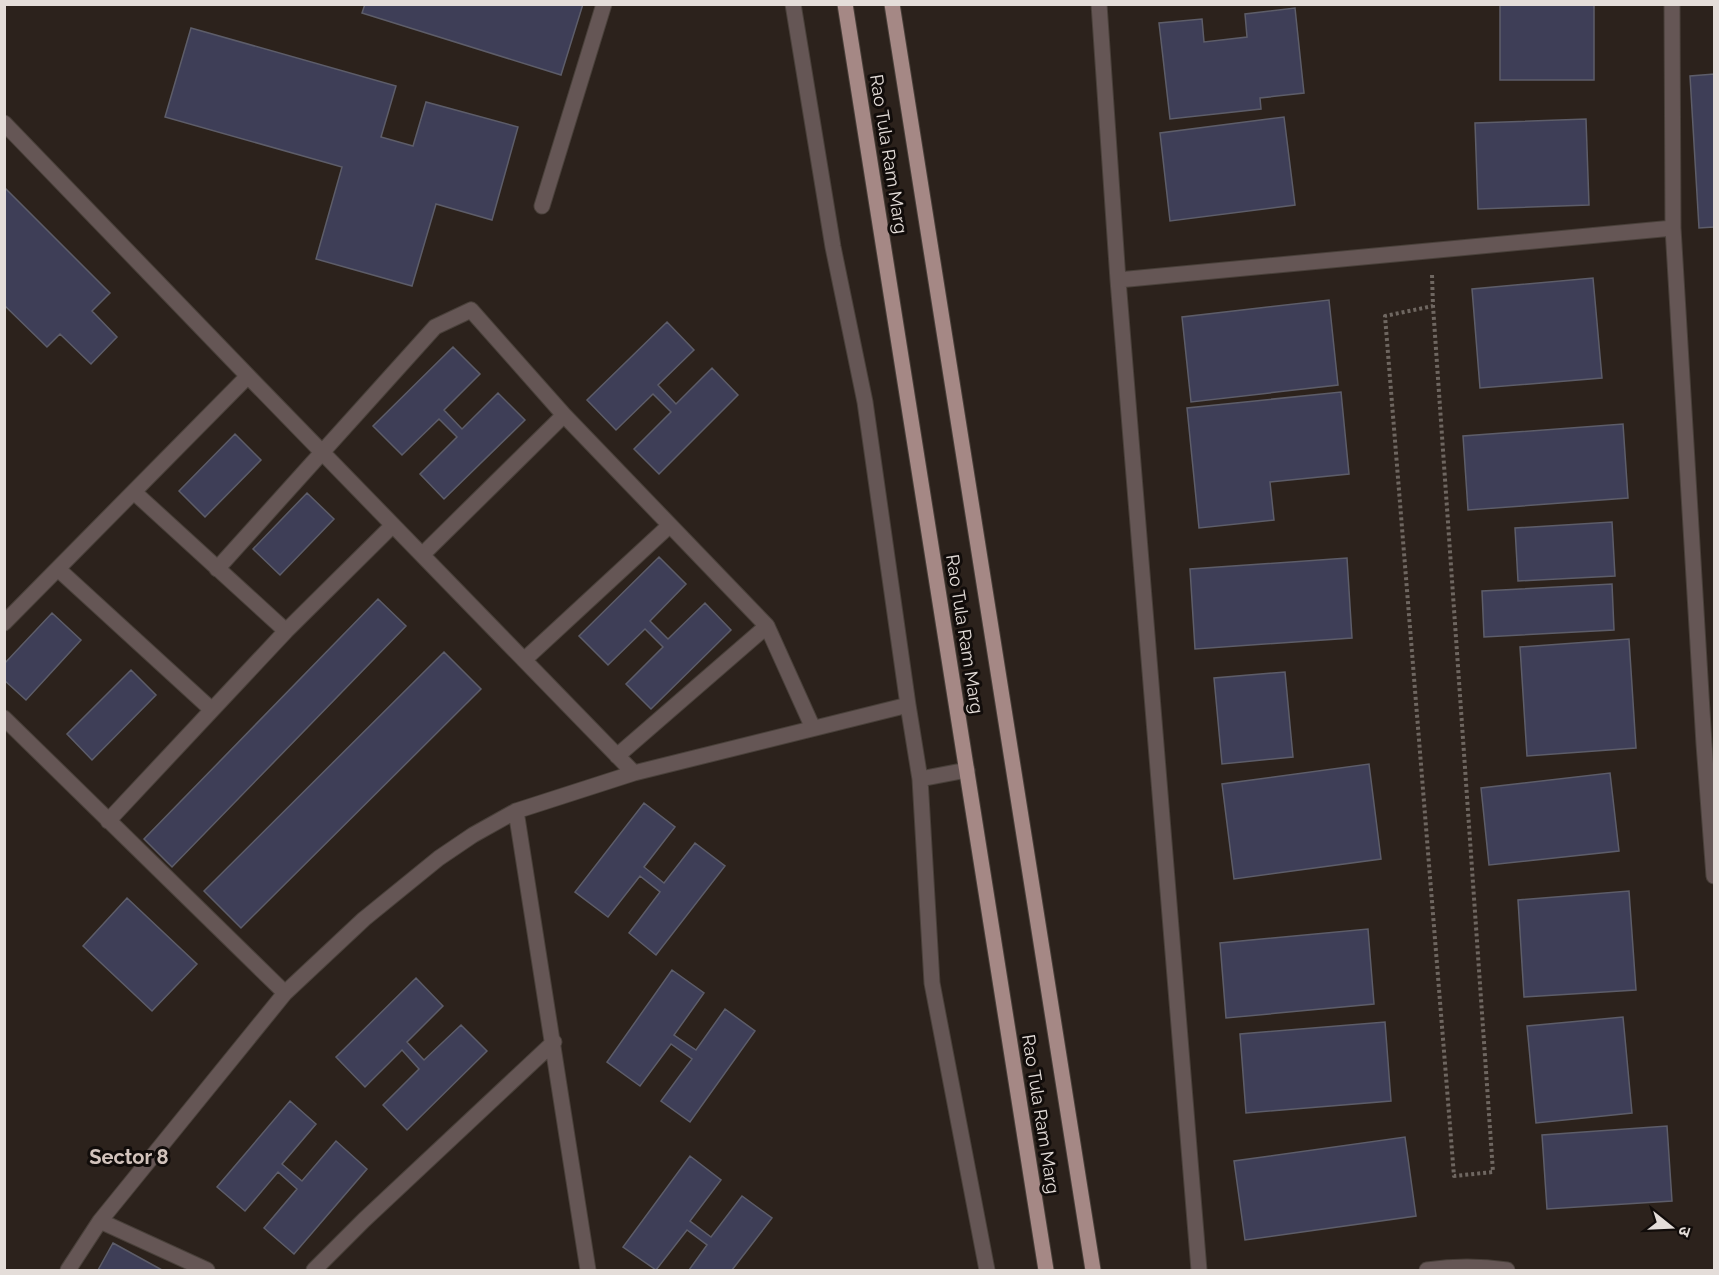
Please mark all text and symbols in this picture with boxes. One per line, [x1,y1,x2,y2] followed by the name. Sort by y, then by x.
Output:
[866,73,912,235] street label: Rao Tula Ram Marg
[942,553,988,715] street label: Rao Tula Ram Marg
[1018,1033,1064,1195] street label: Rao Tula Ram Marg
[89,1145,169,1169] district label: Sector 8
[1641,1197,1701,1257] north arrow
[1674,1224,1695,1239] text: उ

